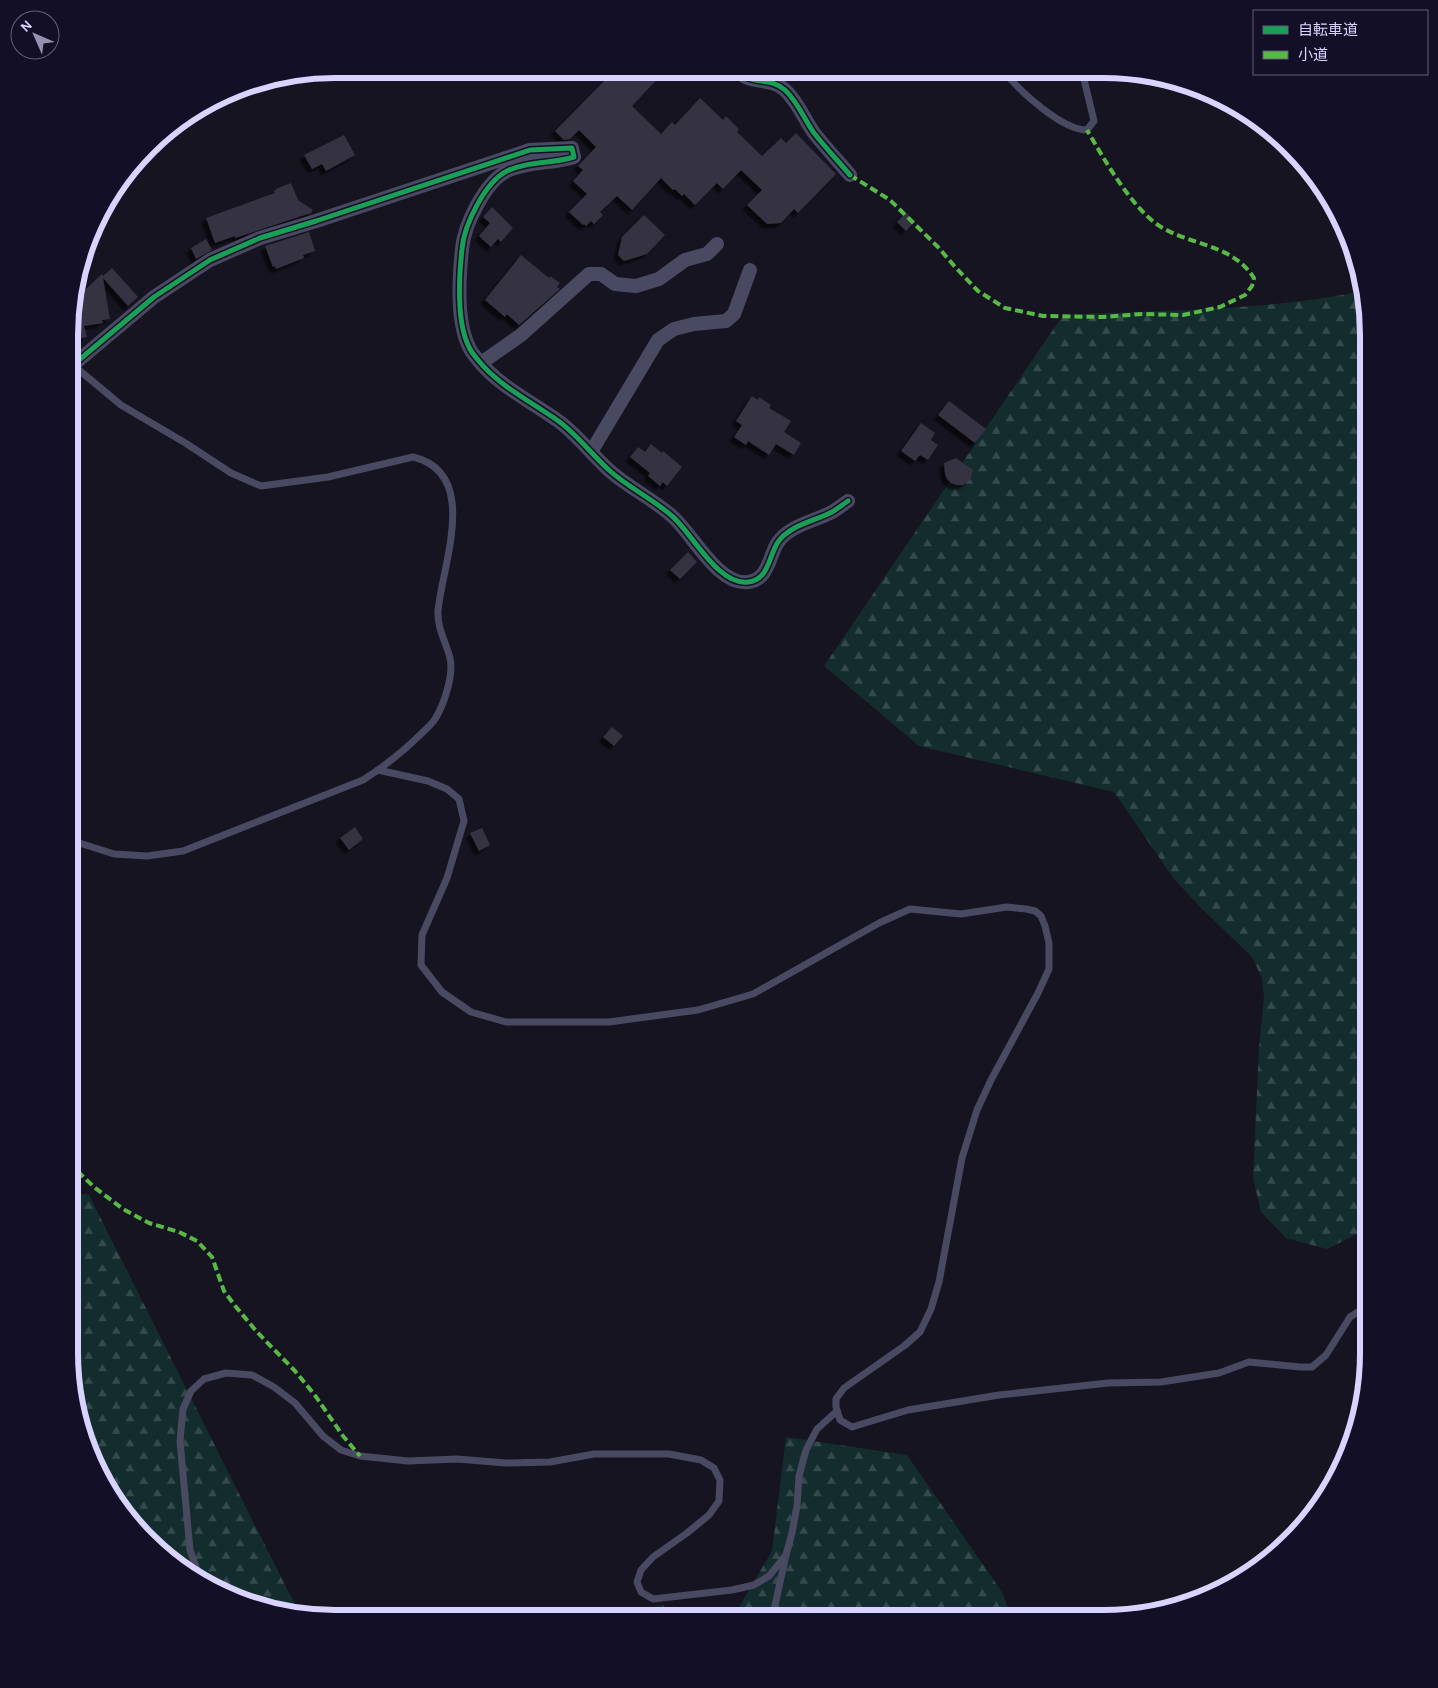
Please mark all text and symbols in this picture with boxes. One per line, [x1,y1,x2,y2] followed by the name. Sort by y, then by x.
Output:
[10,10,60,60] north arrow
[1253,10,1428,75] legend
[18,18,35,35] text: N
[1298,22,1358,38] text: 自転車道
[1298,47,1328,63] text: 小道

